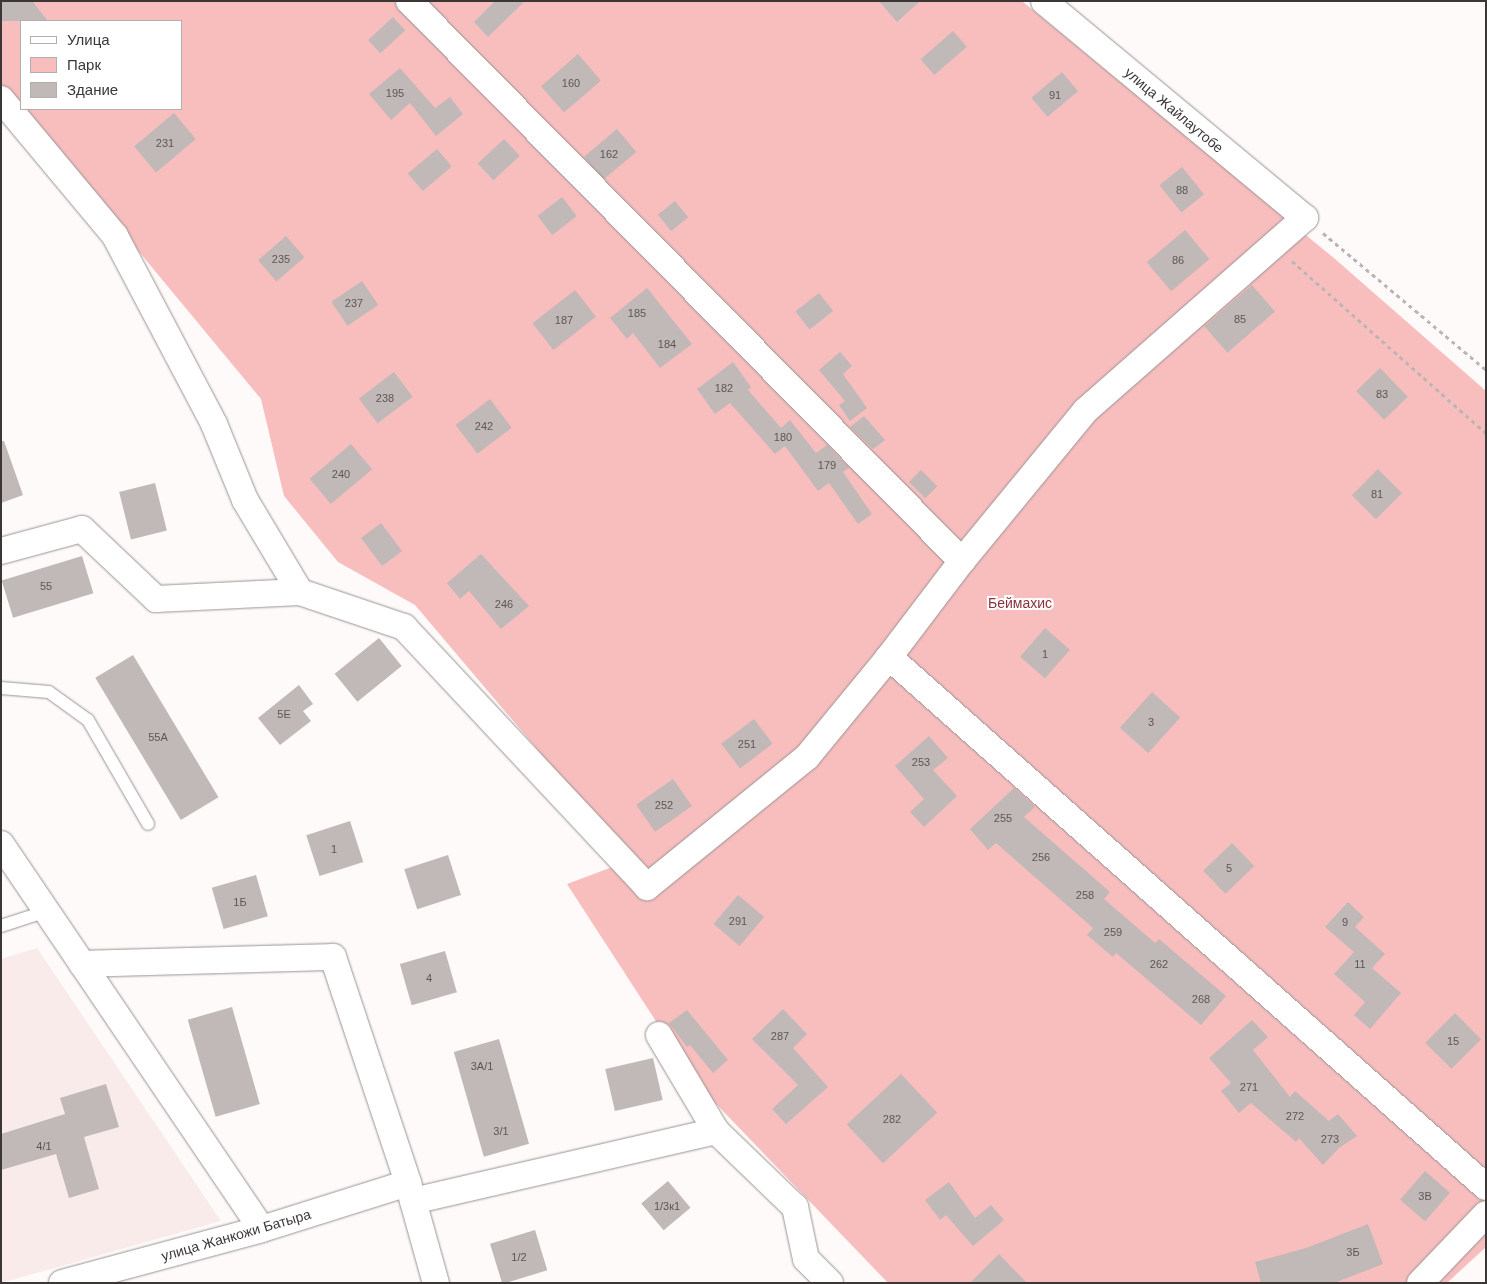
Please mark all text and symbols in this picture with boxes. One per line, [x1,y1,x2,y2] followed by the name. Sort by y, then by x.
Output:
[20,20,182,110] legend
[67,31,110,48] text: Улица
[67,56,101,73] text: Парк
[1121,64,1227,156] street label: улица Жайлаутобе
[562,76,580,90] house number: 160
[67,81,118,98] text: Здание
[386,86,404,100] house number: 195
[1049,88,1061,102] house number: 91
[156,136,174,150] house number: 231
[600,147,618,161] house number: 162
[1176,183,1188,197] house number: 88
[272,252,290,266] house number: 235
[1172,253,1184,267] house number: 86
[345,296,363,310] house number: 237
[628,306,646,320] house number: 185
[1234,312,1246,326] house number: 85
[555,313,573,327] house number: 187
[658,337,676,351] house number: 184
[715,381,733,395] house number: 182
[1376,387,1388,401] house number: 83
[376,391,394,405] house number: 238
[475,419,493,433] house number: 242
[774,430,792,444] house number: 180
[818,458,836,472] house number: 179
[332,467,350,481] house number: 240
[1371,487,1383,501] house number: 81
[40,579,52,593] house number: 55
[988,595,1052,611] park label: Беймахис
[495,597,513,611] house number: 246
[1042,647,1048,661] house number: 1
[277,707,291,721] house number: 5Е
[1148,715,1154,729] house number: 3
[148,730,168,744] house number: 55А
[738,737,756,751] house number: 251
[912,755,930,769] house number: 253
[655,798,673,812] house number: 252
[994,811,1012,825] house number: 255
[331,842,337,856] house number: 1
[1032,850,1050,864] house number: 256
[1226,861,1232,875] house number: 5
[1076,888,1094,902] house number: 258
[233,895,247,909] house number: 1Б
[729,914,747,928] house number: 291
[1342,915,1348,929] house number: 9
[1104,925,1122,939] house number: 259
[1150,957,1168,971] house number: 262
[1354,957,1366,971] house number: 11
[426,971,432,985] house number: 4
[1192,992,1210,1006] house number: 268
[771,1029,789,1043] house number: 287
[1447,1034,1459,1048] house number: 15
[471,1059,493,1073] house number: 3А/1
[1240,1080,1258,1094] house number: 271
[1286,1109,1304,1123] house number: 272
[883,1112,901,1126] house number: 282
[493,1124,509,1138] house number: 3/1
[1321,1132,1339,1146] house number: 273
[36,1139,52,1153] house number: 4/1
[1418,1189,1432,1203] house number: 3В
[654,1199,680,1213] house number: 1/3к1
[159,1206,313,1264] street label: улица Жанкожи Батыра
[1346,1245,1360,1259] house number: 3Б
[511,1250,527,1264] house number: 1/2

